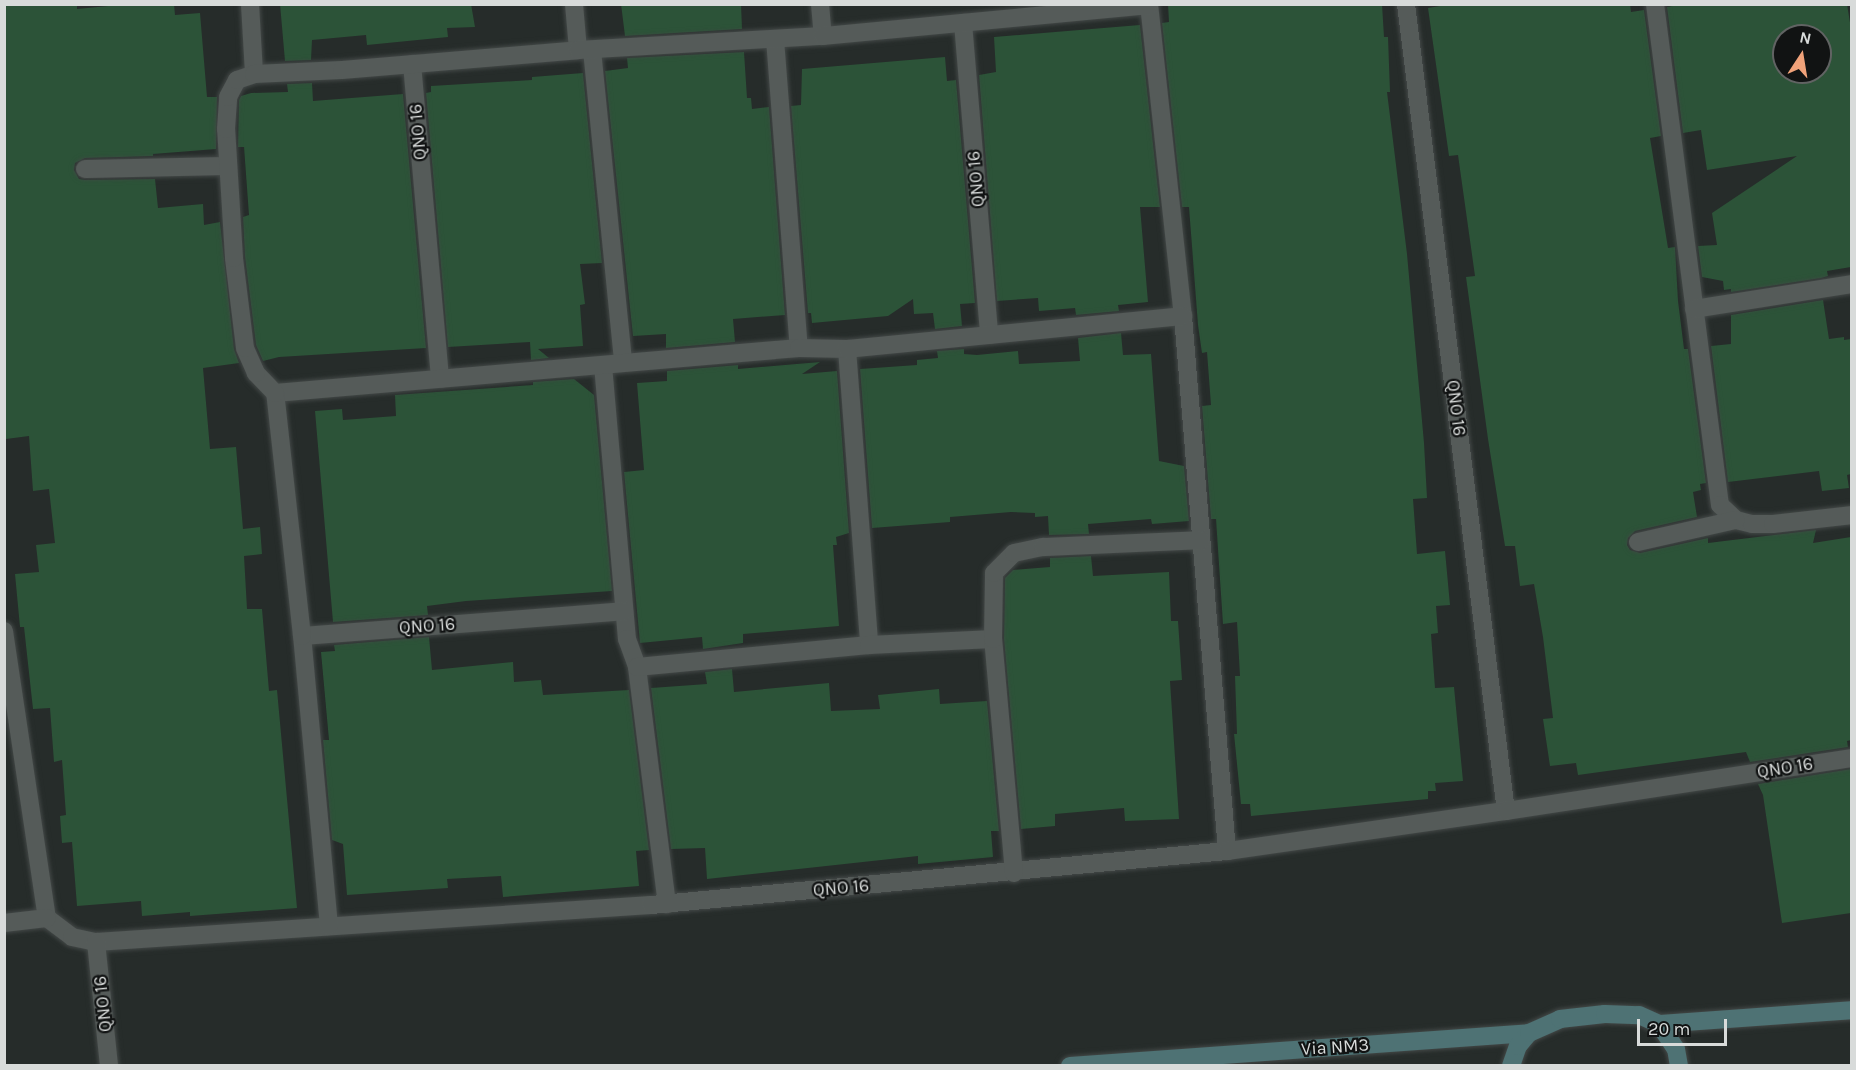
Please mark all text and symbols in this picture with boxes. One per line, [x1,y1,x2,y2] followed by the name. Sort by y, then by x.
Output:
[1772,24,1832,84] north arrow
[1798,27,1813,48] text: N
[405,103,431,161] street label: QNO 16
[963,150,989,208] street label: QNO 16
[1442,379,1470,437] street label: QNO 16
[398,613,456,639] street label: QNO 16
[1756,753,1814,783] street label: QNO 16
[812,875,870,901] street label: QNO 16
[89,975,117,1033] street label: QNO 16
[1640,1007,1730,1045] scale bar
[1648,1018,1690,1040] text: 20 m
[1300,1034,1370,1060] street label: Via NM3

